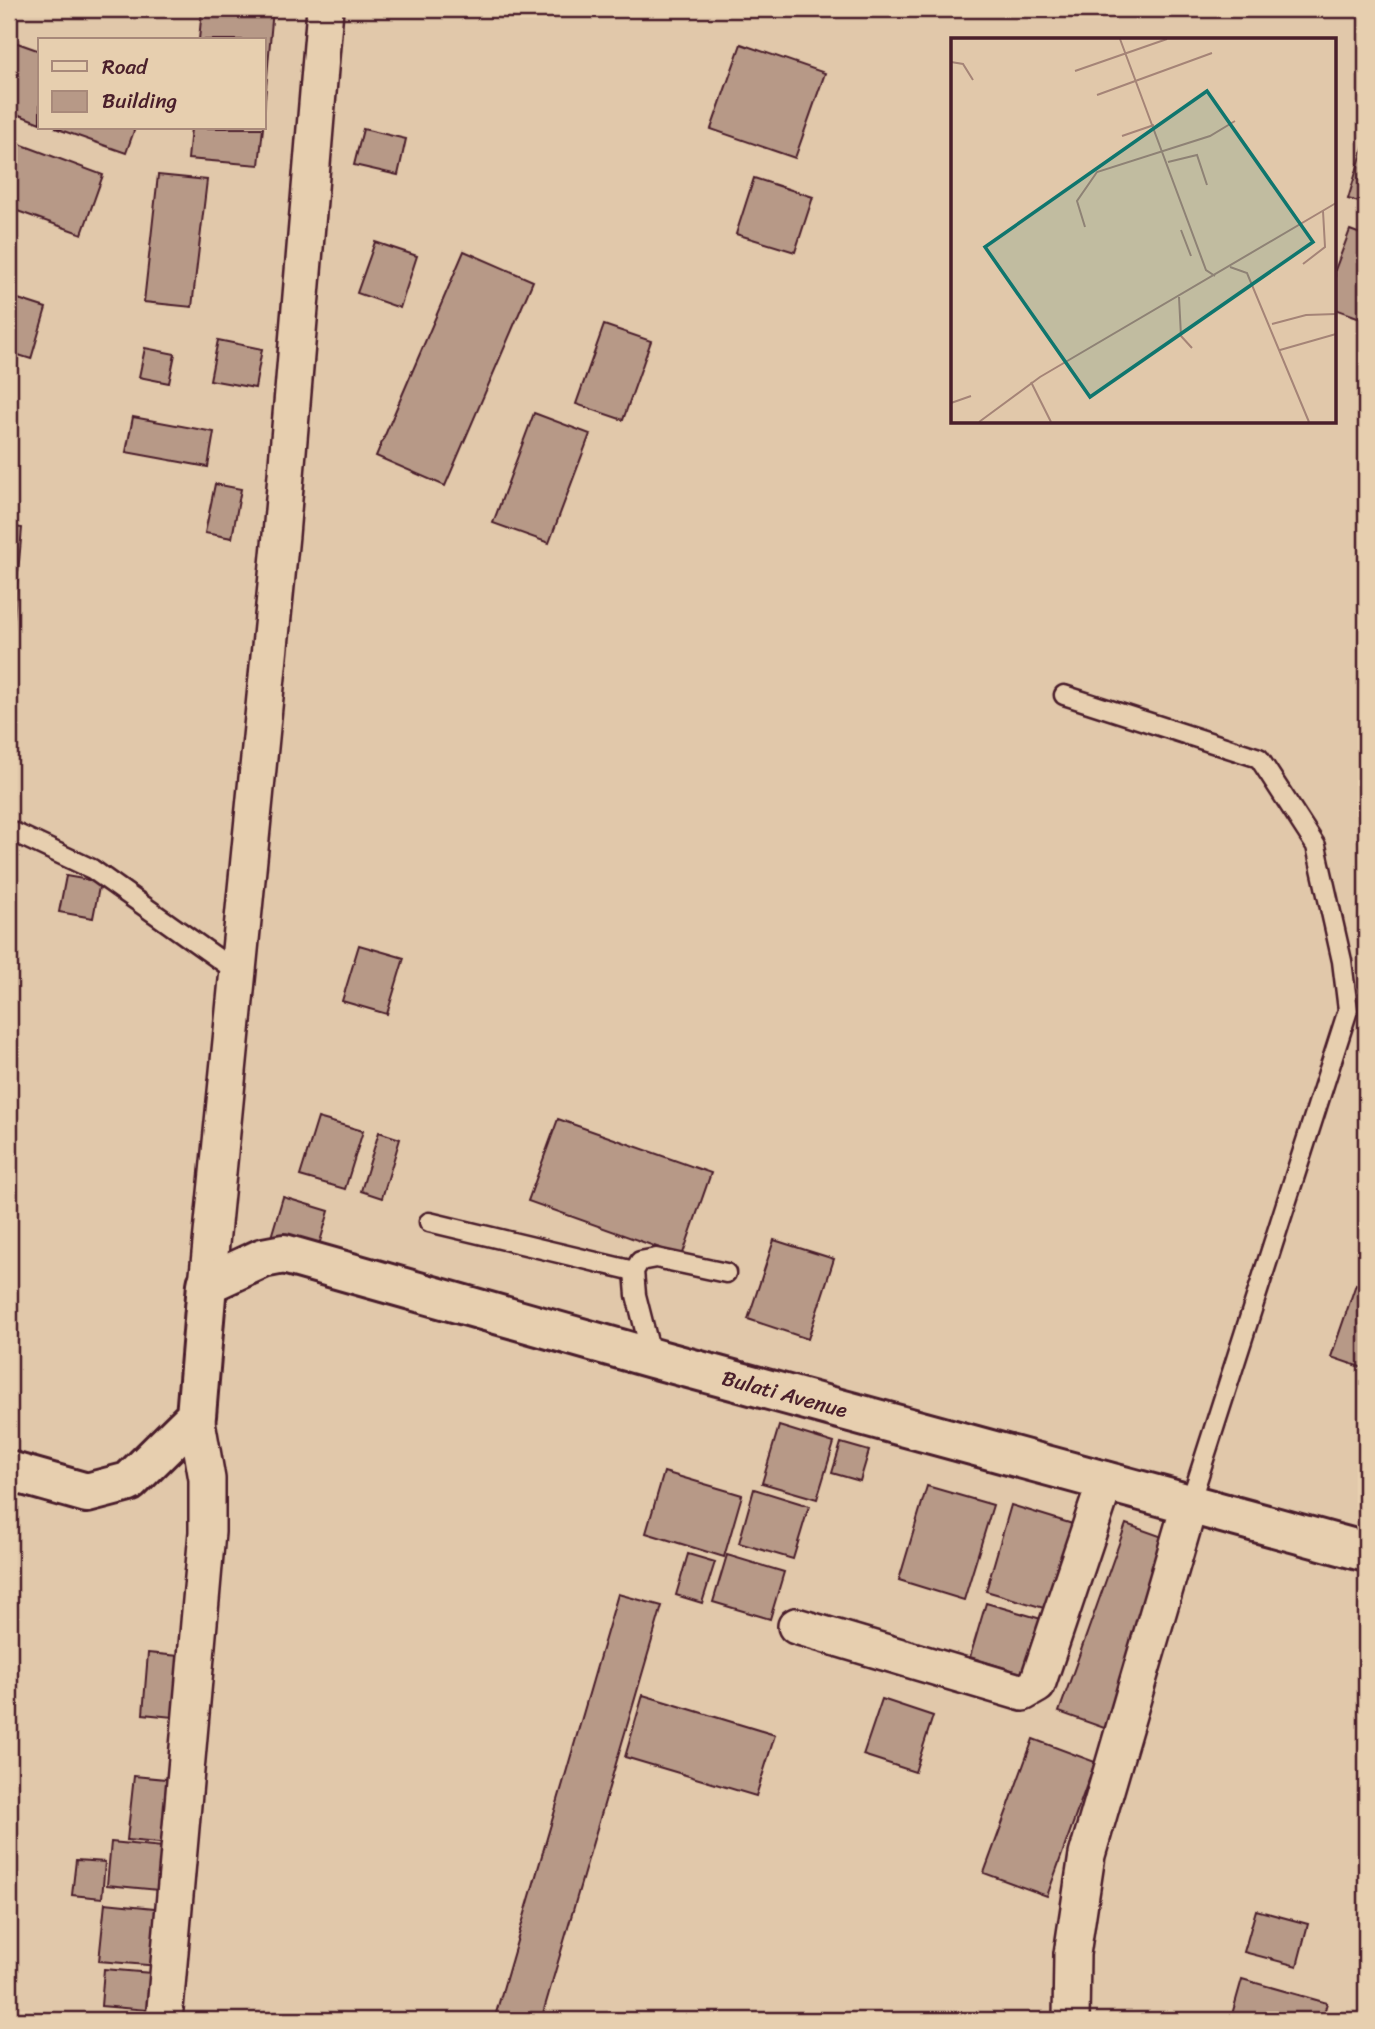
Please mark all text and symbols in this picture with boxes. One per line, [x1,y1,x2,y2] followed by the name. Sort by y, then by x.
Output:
[38,38,266,130] legend
[951,38,1336,424] inset map
[102,48,149,86] text: Road
[102,82,178,120] text: Building
[718,1359,852,1429] street label: Bulati Avenue

